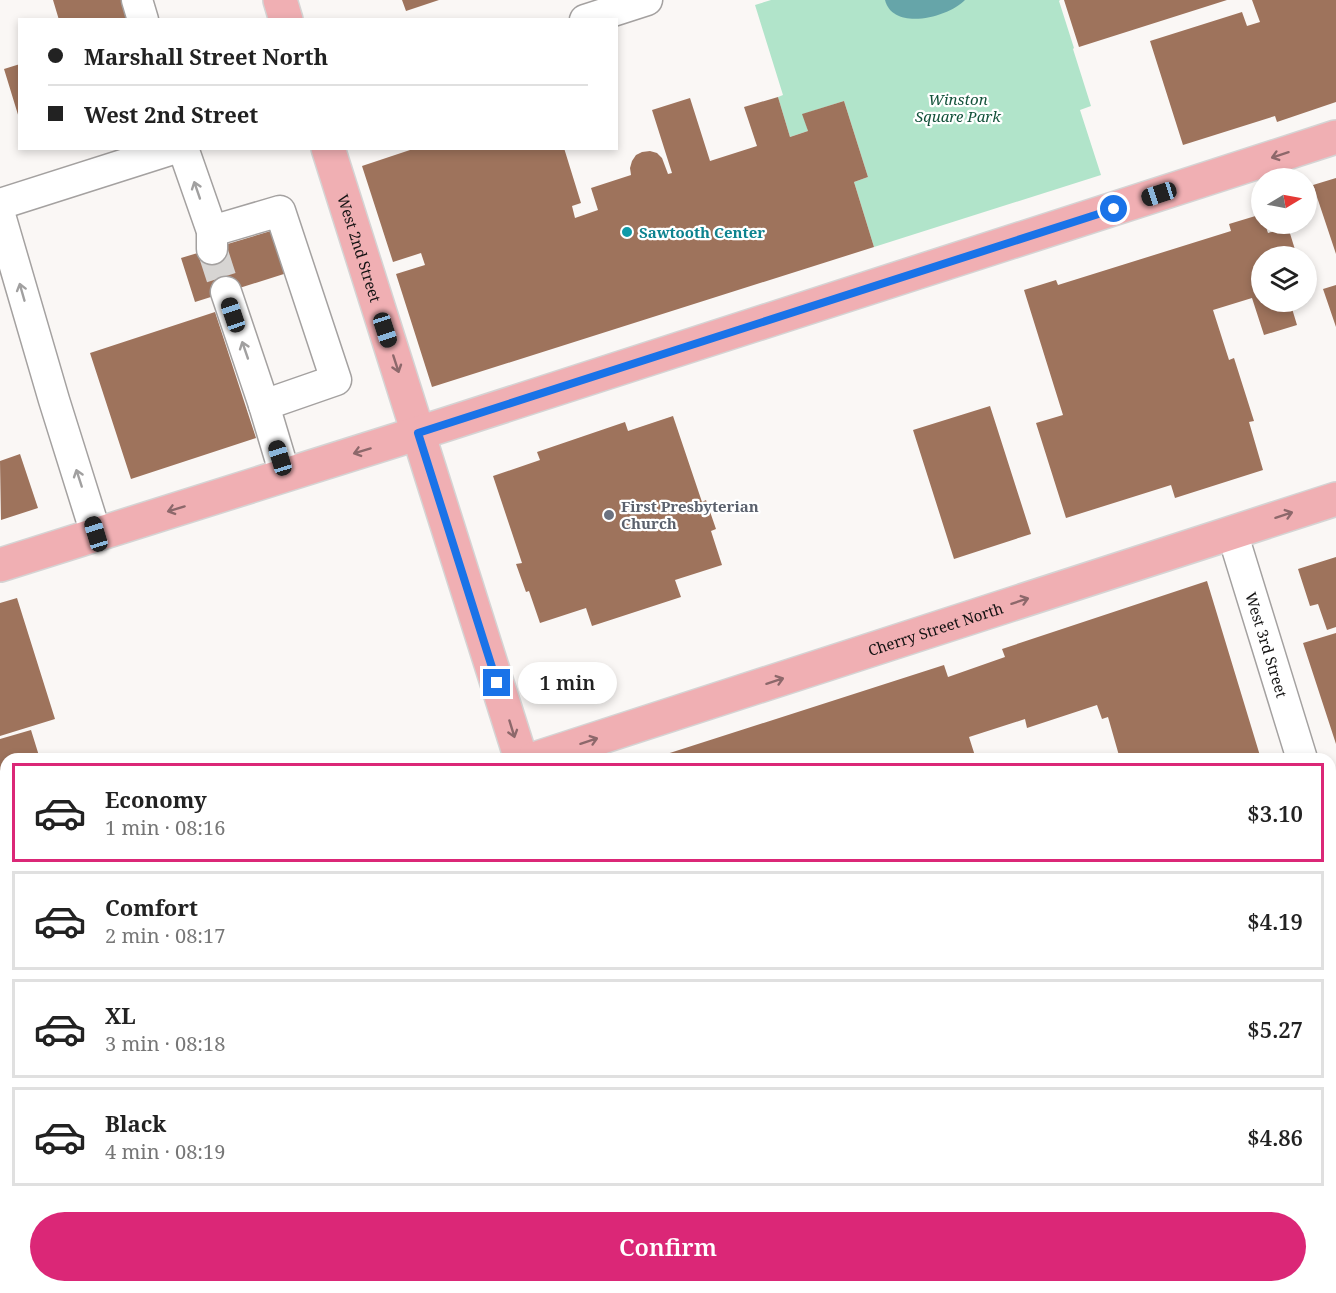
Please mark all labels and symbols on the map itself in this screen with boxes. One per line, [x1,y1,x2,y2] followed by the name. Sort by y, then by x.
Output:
[915,89,1001,126] park label: Winston Square Park
[1271,151,1290,162] one-way arrow
[1251,168,1317,234] north arrow
[1139,180,1179,208] car
[191,181,202,200] one-way arrow
[333,192,386,304] street label: West 2nd Street
[1100,195,1127,222] route start
[639,222,765,242] place label: Sawtooth Center
[620,225,634,239] marker: Sawtooth Center
[16,282,27,301] one-way arrow
[219,295,247,335] car
[371,310,399,350] car
[239,341,250,360] one-way arrow
[391,354,402,373] one-way arrow
[266,438,294,478] car
[353,446,372,457] one-way arrow
[73,469,84,488] one-way arrow
[621,496,759,533] place label: First Presbyterian Church
[167,504,186,515] one-way arrow
[602,508,616,522] marker: First Presbyterian Church
[1274,509,1293,520] one-way arrow
[82,514,110,554] car
[1241,590,1292,700] street label: West 3rd Street
[1010,595,1029,606] one-way arrow
[865,597,1006,660] street label: Cherry Street North
[518,662,617,704] callout: 1 min
[483,669,510,696] route end
[765,675,784,686] one-way arrow
[507,719,518,738] one-way arrow
[579,735,598,746] one-way arrow

